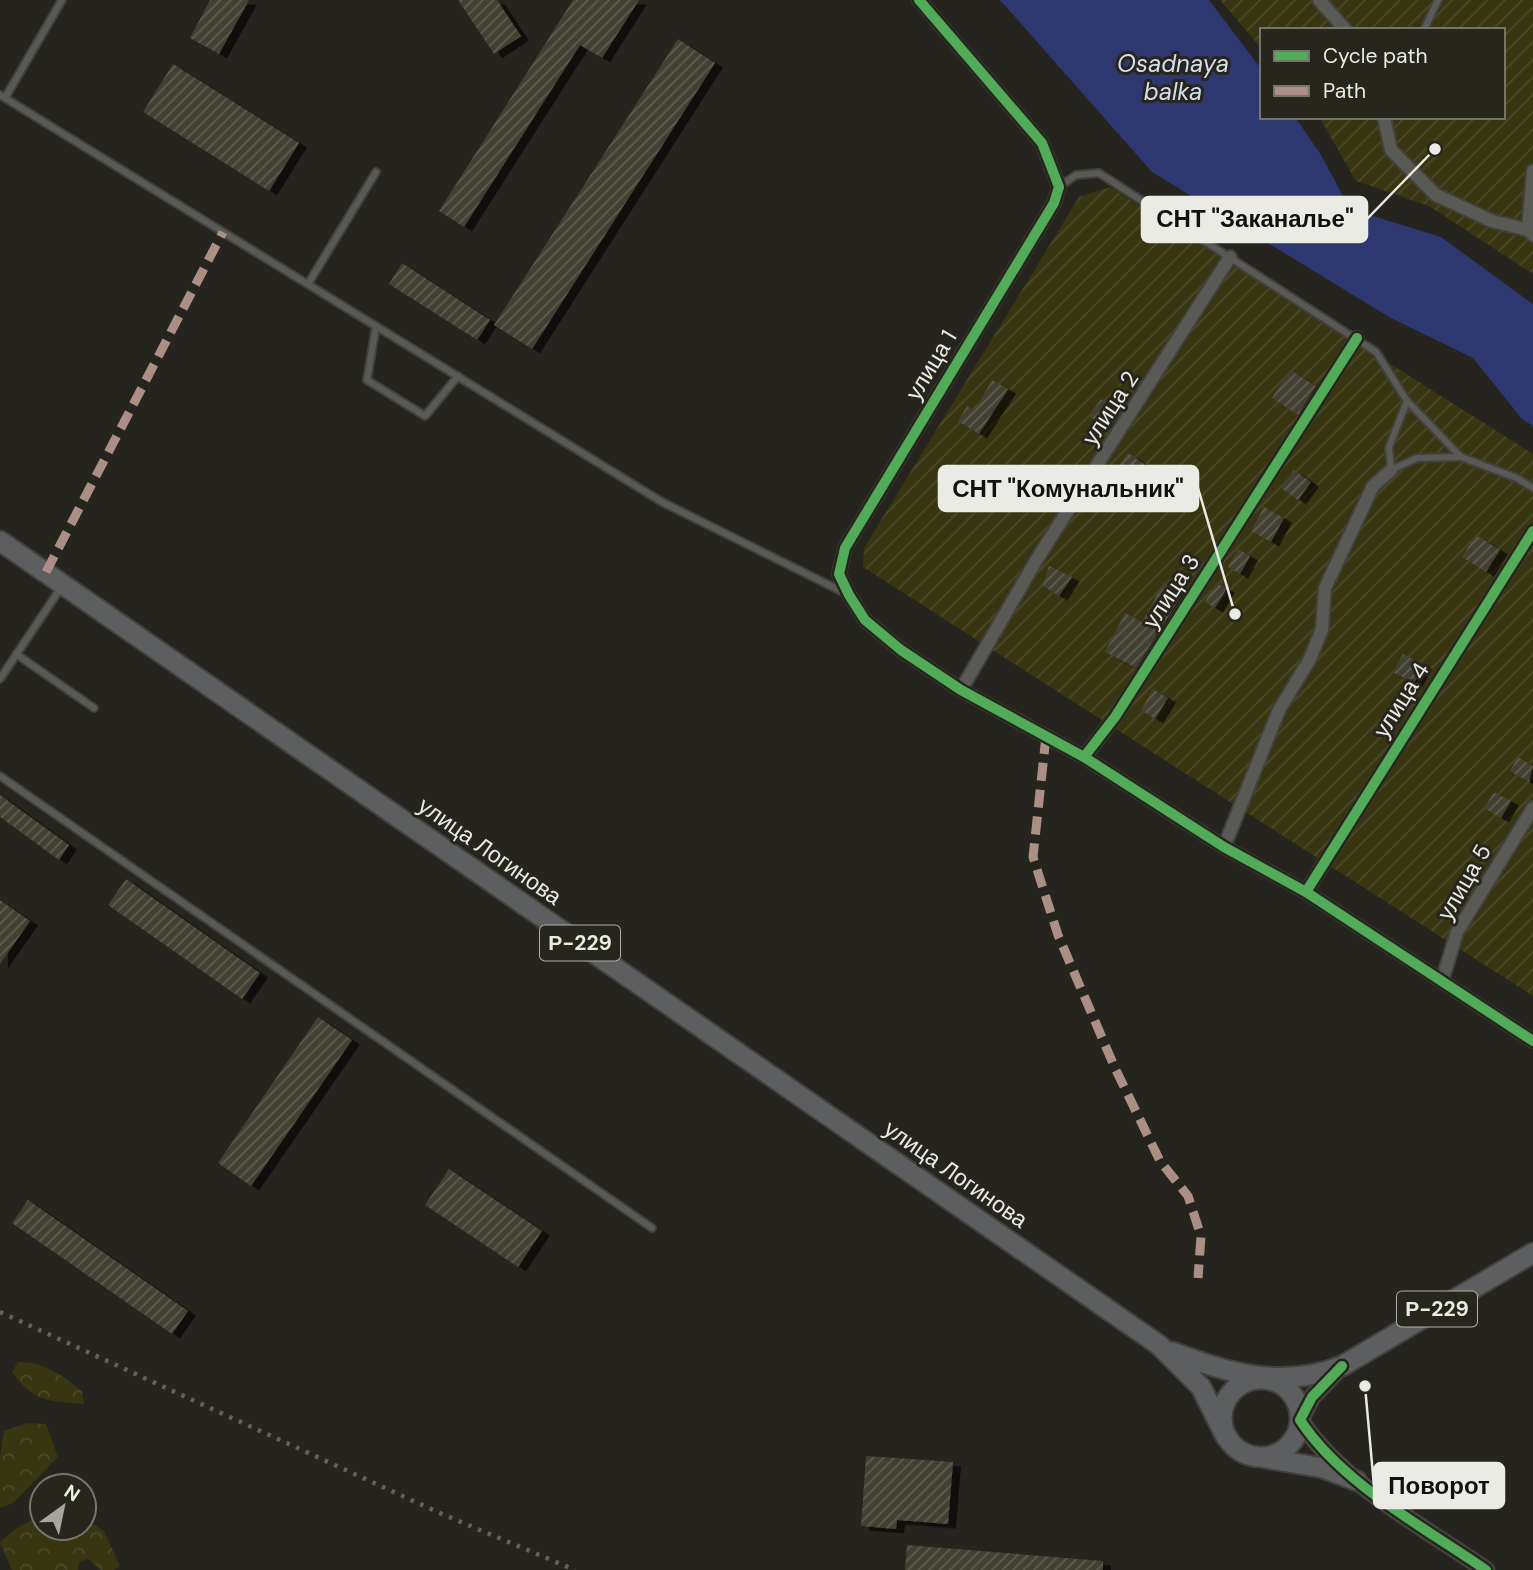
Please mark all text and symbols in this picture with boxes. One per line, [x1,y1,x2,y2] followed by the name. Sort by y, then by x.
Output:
[1260,28,1505,119] legend
[1323,42,1428,70] text: Cycle path
[1117,48,1229,107] water label: Osadnaya balka
[1323,77,1366,105] text: Path
[1142,197,1367,242] callout: СНТ "Заканалье"
[1156,203,1354,234] text: СНТ "Заканалье"
[898,324,964,406] street label: улица 1
[1075,365,1145,451] street label: улица 2
[939,466,1198,511] callout: СНТ "Комунальник"
[952,473,1184,504] text: СНТ "Комунальник"
[1136,548,1206,634] street label: улица 3
[1366,657,1436,743] street label: улица 4
[412,790,568,912] street label: улица Логинова
[1430,838,1498,926] street label: улица 5
[540,926,620,960] road number: Р-229
[878,1113,1034,1235] street label: улица Логинова
[1397,1292,1477,1326] road number: Р-229
[1374,1463,1504,1508] callout: Поворот
[1388,1470,1490,1501] text: Поворот
[28,1472,98,1542] north arrow
[59,1479,85,1507] text: N

